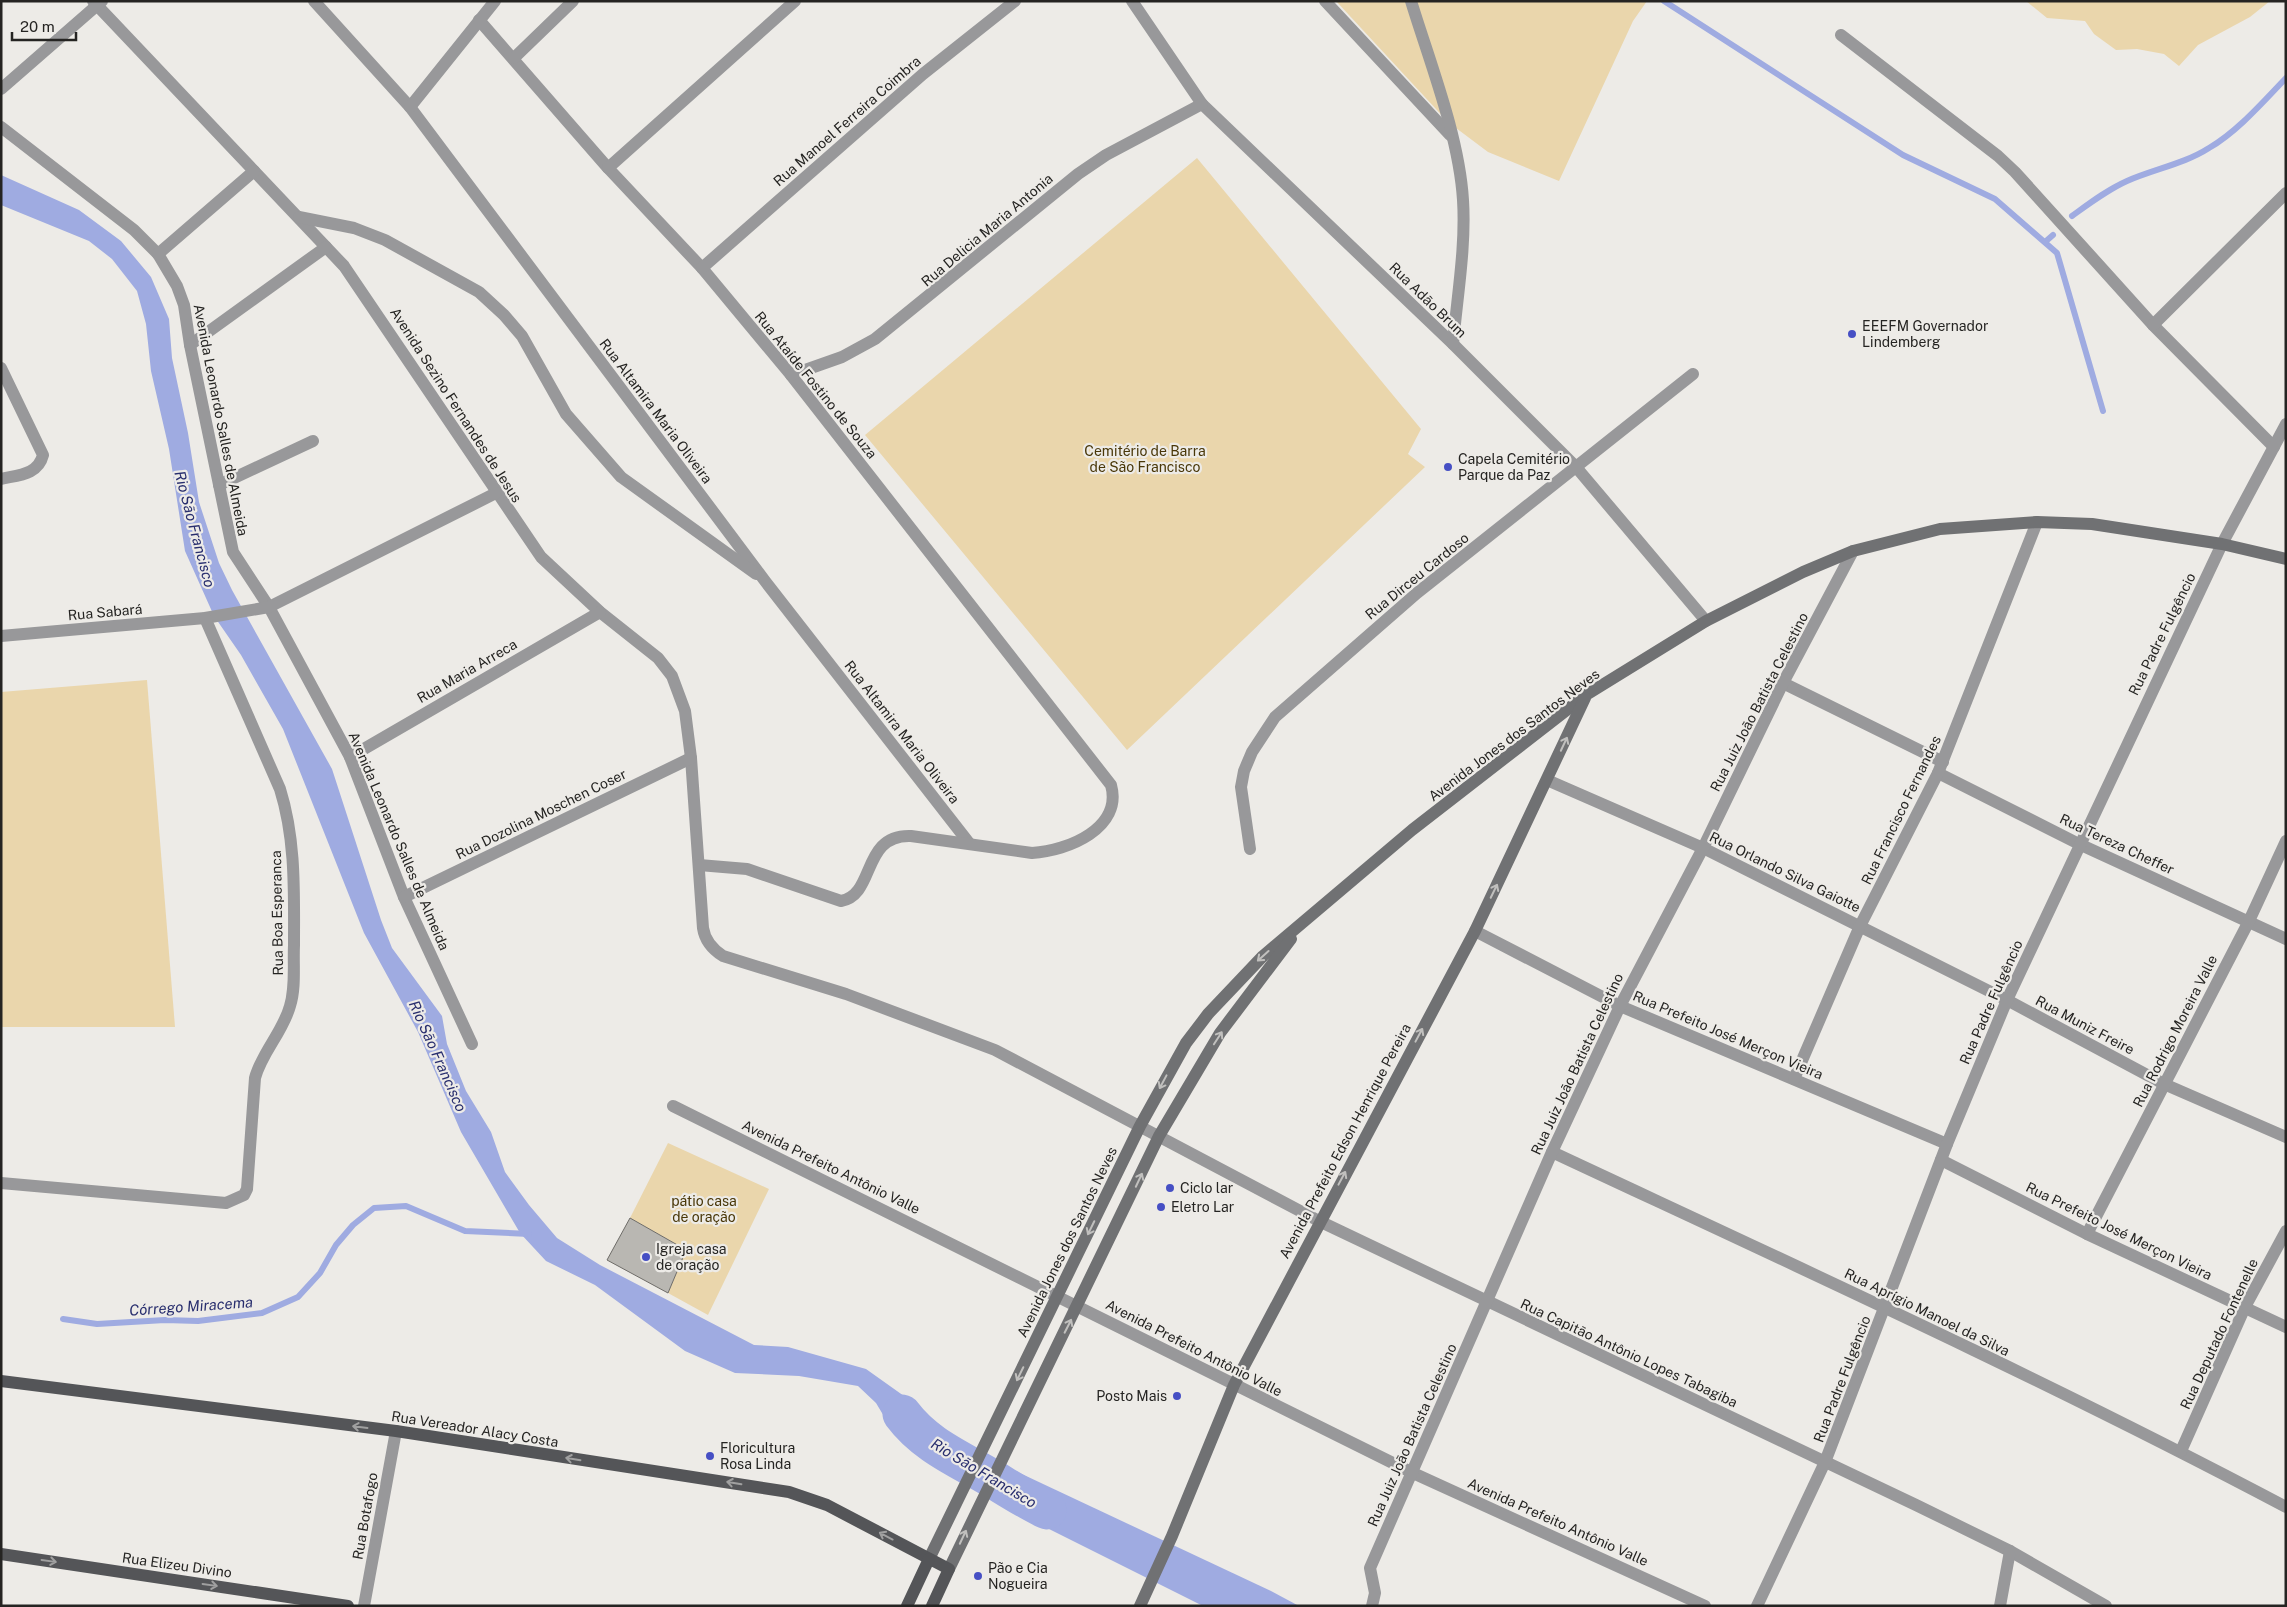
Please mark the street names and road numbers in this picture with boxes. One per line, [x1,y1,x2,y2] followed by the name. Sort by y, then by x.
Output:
[770,53,924,189] street label: Rua Manoel Ferreira Coimbra
[918,170,1056,290] street label: Rua Delicia Maria Antonia
[1386,259,1470,341] street label: Rua Adão Brum
[191,303,251,537] street label: Avenida Leonardo Salles de Almeida
[387,305,525,505] street label: Avenida Sezino Fernandes de Jesus
[752,308,880,462] street label: Rua Ataíde Fostino de Souza
[596,336,716,486] street label: Rua Altamira Maria Oliveira
[1362,529,1472,623] street label: Rua Dirceu Cardoso
[2125,570,2199,698] street label: Rua Padre Fulgêncio
[67,601,143,623] street label: Rua Sabará
[1707,610,1811,794] street label: Rua Juiz João Batista Celestino
[414,636,520,706] street label: Rua Maria Arreca
[841,657,963,807] street label: Rua Altamira Maria Oliveira
[1425,665,1603,805] street label: Avenida Jones dos Santos Neves
[346,729,452,953] street label: Avenida Leonardo Salles de Almeida
[1858,733,1944,887] street label: Rua Francisco Fernandes
[453,766,629,862] street label: Rua Dozolina Moschen Coser
[2057,810,2177,878] street label: Rua Tereza Cheffer
[1707,828,1863,916] street label: Rua Orlando Silva Gaiotte
[268,850,286,976] street label: Rua Boa Esperanca
[1956,937,2026,1067] street label: Rua Padre Fulgêncio
[2130,952,2220,1110] street label: Rua Rodrigo Moreira Valle
[1528,971,1626,1157] street label: Rua Juiz João Batista Celestino
[1630,988,1826,1082] street label: Rua Prefeito José Merçon Vieira
[2033,992,2137,1058] street label: Rua Muniz Freire
[1276,1021,1414,1261] street label: Avenida Prefeito Edson Henrique Pereira
[739,1117,923,1217] street label: Avenida Prefeito Antônio Valle
[1014,1144,1120,1340] street label: Avenida Jones dos Santos Neves
[2023,1179,2215,1283] street label: Rua Prefeito José Merçon Vieira
[2177,1256,2261,1412] street label: Rua Deputado Fontenelle
[1842,1265,2012,1359] street label: Rua Aprígio Manoel da Silva
[1103,1296,1285,1400] street label: Avenida Prefeito Antônio Valle
[1518,1296,1740,1410] street label: Rua Capitão Antônio Lopes Tabagiba
[1810,1313,1874,1445] street label: Rua Padre Fulgêncio
[1364,1341,1460,1529] street label: Rua Juiz João Batista Celestino
[390,1408,560,1450] street label: Rua Vereador Alacy Costa
[349,1471,381,1561] street label: Rua Botafogo
[1465,1475,1651,1569] street label: Avenida Prefeito Antônio Valle
[121,1549,233,1581] street label: Rua Elizeu Divino

